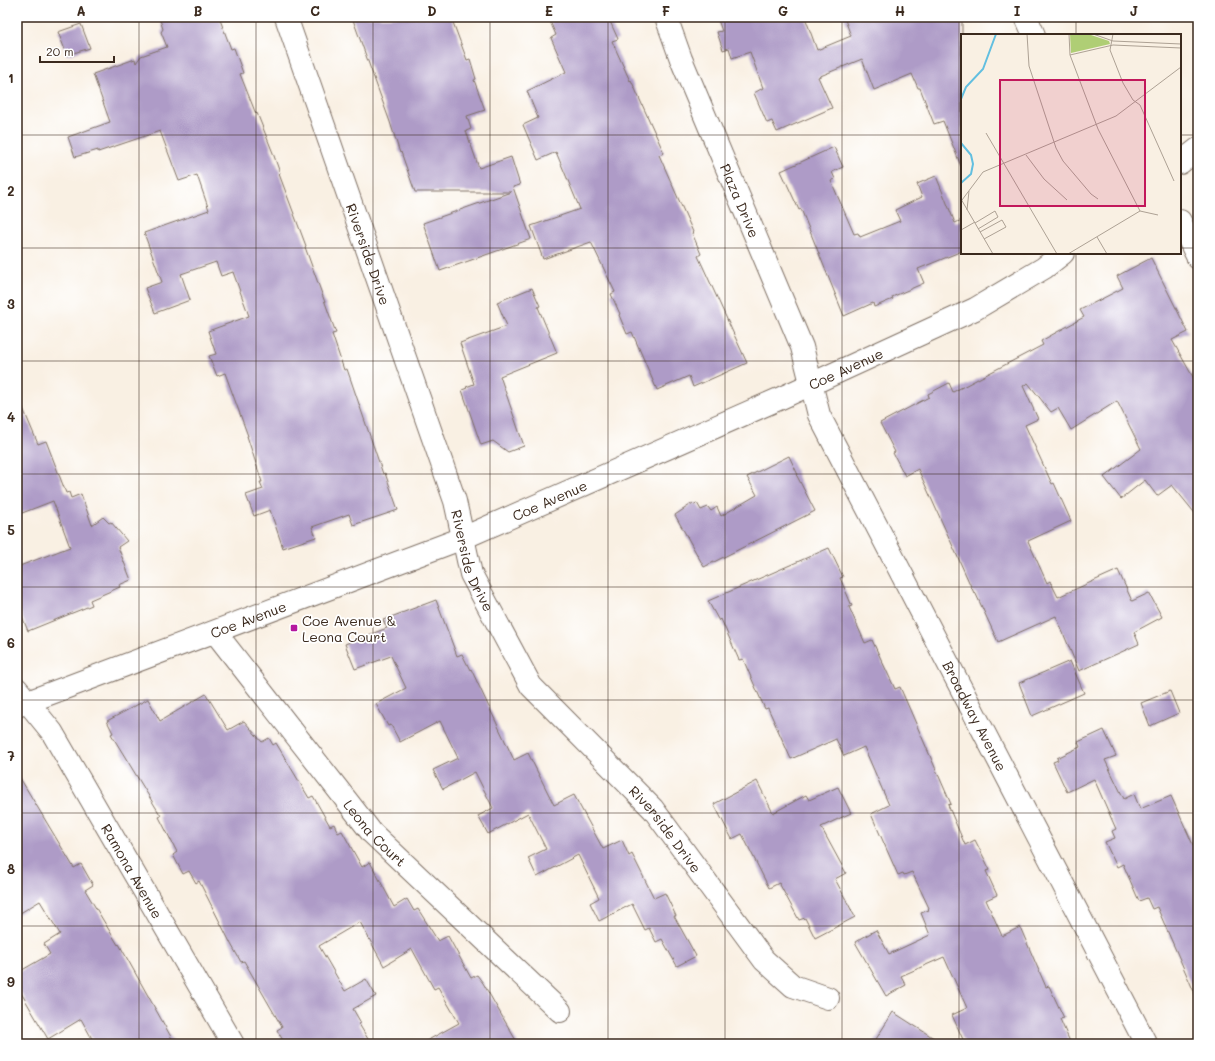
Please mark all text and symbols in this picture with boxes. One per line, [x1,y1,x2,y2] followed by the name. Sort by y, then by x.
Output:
[76,2,86,19] text: A
[194,2,203,19] text: B
[310,2,320,19] text: C
[427,2,437,19] text: D
[545,2,553,19] text: E
[662,2,670,19] text: F
[778,2,788,19] text: G
[895,2,905,19] text: H
[1014,2,1021,19] text: I
[1130,2,1138,19] text: J
[961,34,1181,254] inset map
[40,38,114,64] scale bar
[46,43,74,59] text: 20 m
[8,69,14,86] text: 1
[716,160,764,240] street label: Plaza Drive
[7,182,15,199] text: 2
[342,201,395,307] street label: Riverside Drive
[7,295,15,312] text: 3
[805,343,886,394] street label: Coe Avenue
[7,408,15,425] text: 4
[509,475,590,525] street label: Coe Avenue
[448,508,499,615] street label: Riverside Drive
[7,521,15,538] text: 5
[207,596,289,642] street label: Coe Avenue
[302,611,396,646] place label: Coe Avenue & Leona Court
[289,623,299,633] marker: Coe Avenue & Leona Court
[7,634,15,651] text: 6
[939,657,1012,774] street label: Broadway Avenue
[7,747,15,764] text: 7
[625,781,706,876] street label: Riverside Drive
[340,795,411,870] street label: Leona Court
[98,820,168,922] street label: Ramona Avenue
[7,860,15,877] text: 8
[7,973,15,990] text: 9

